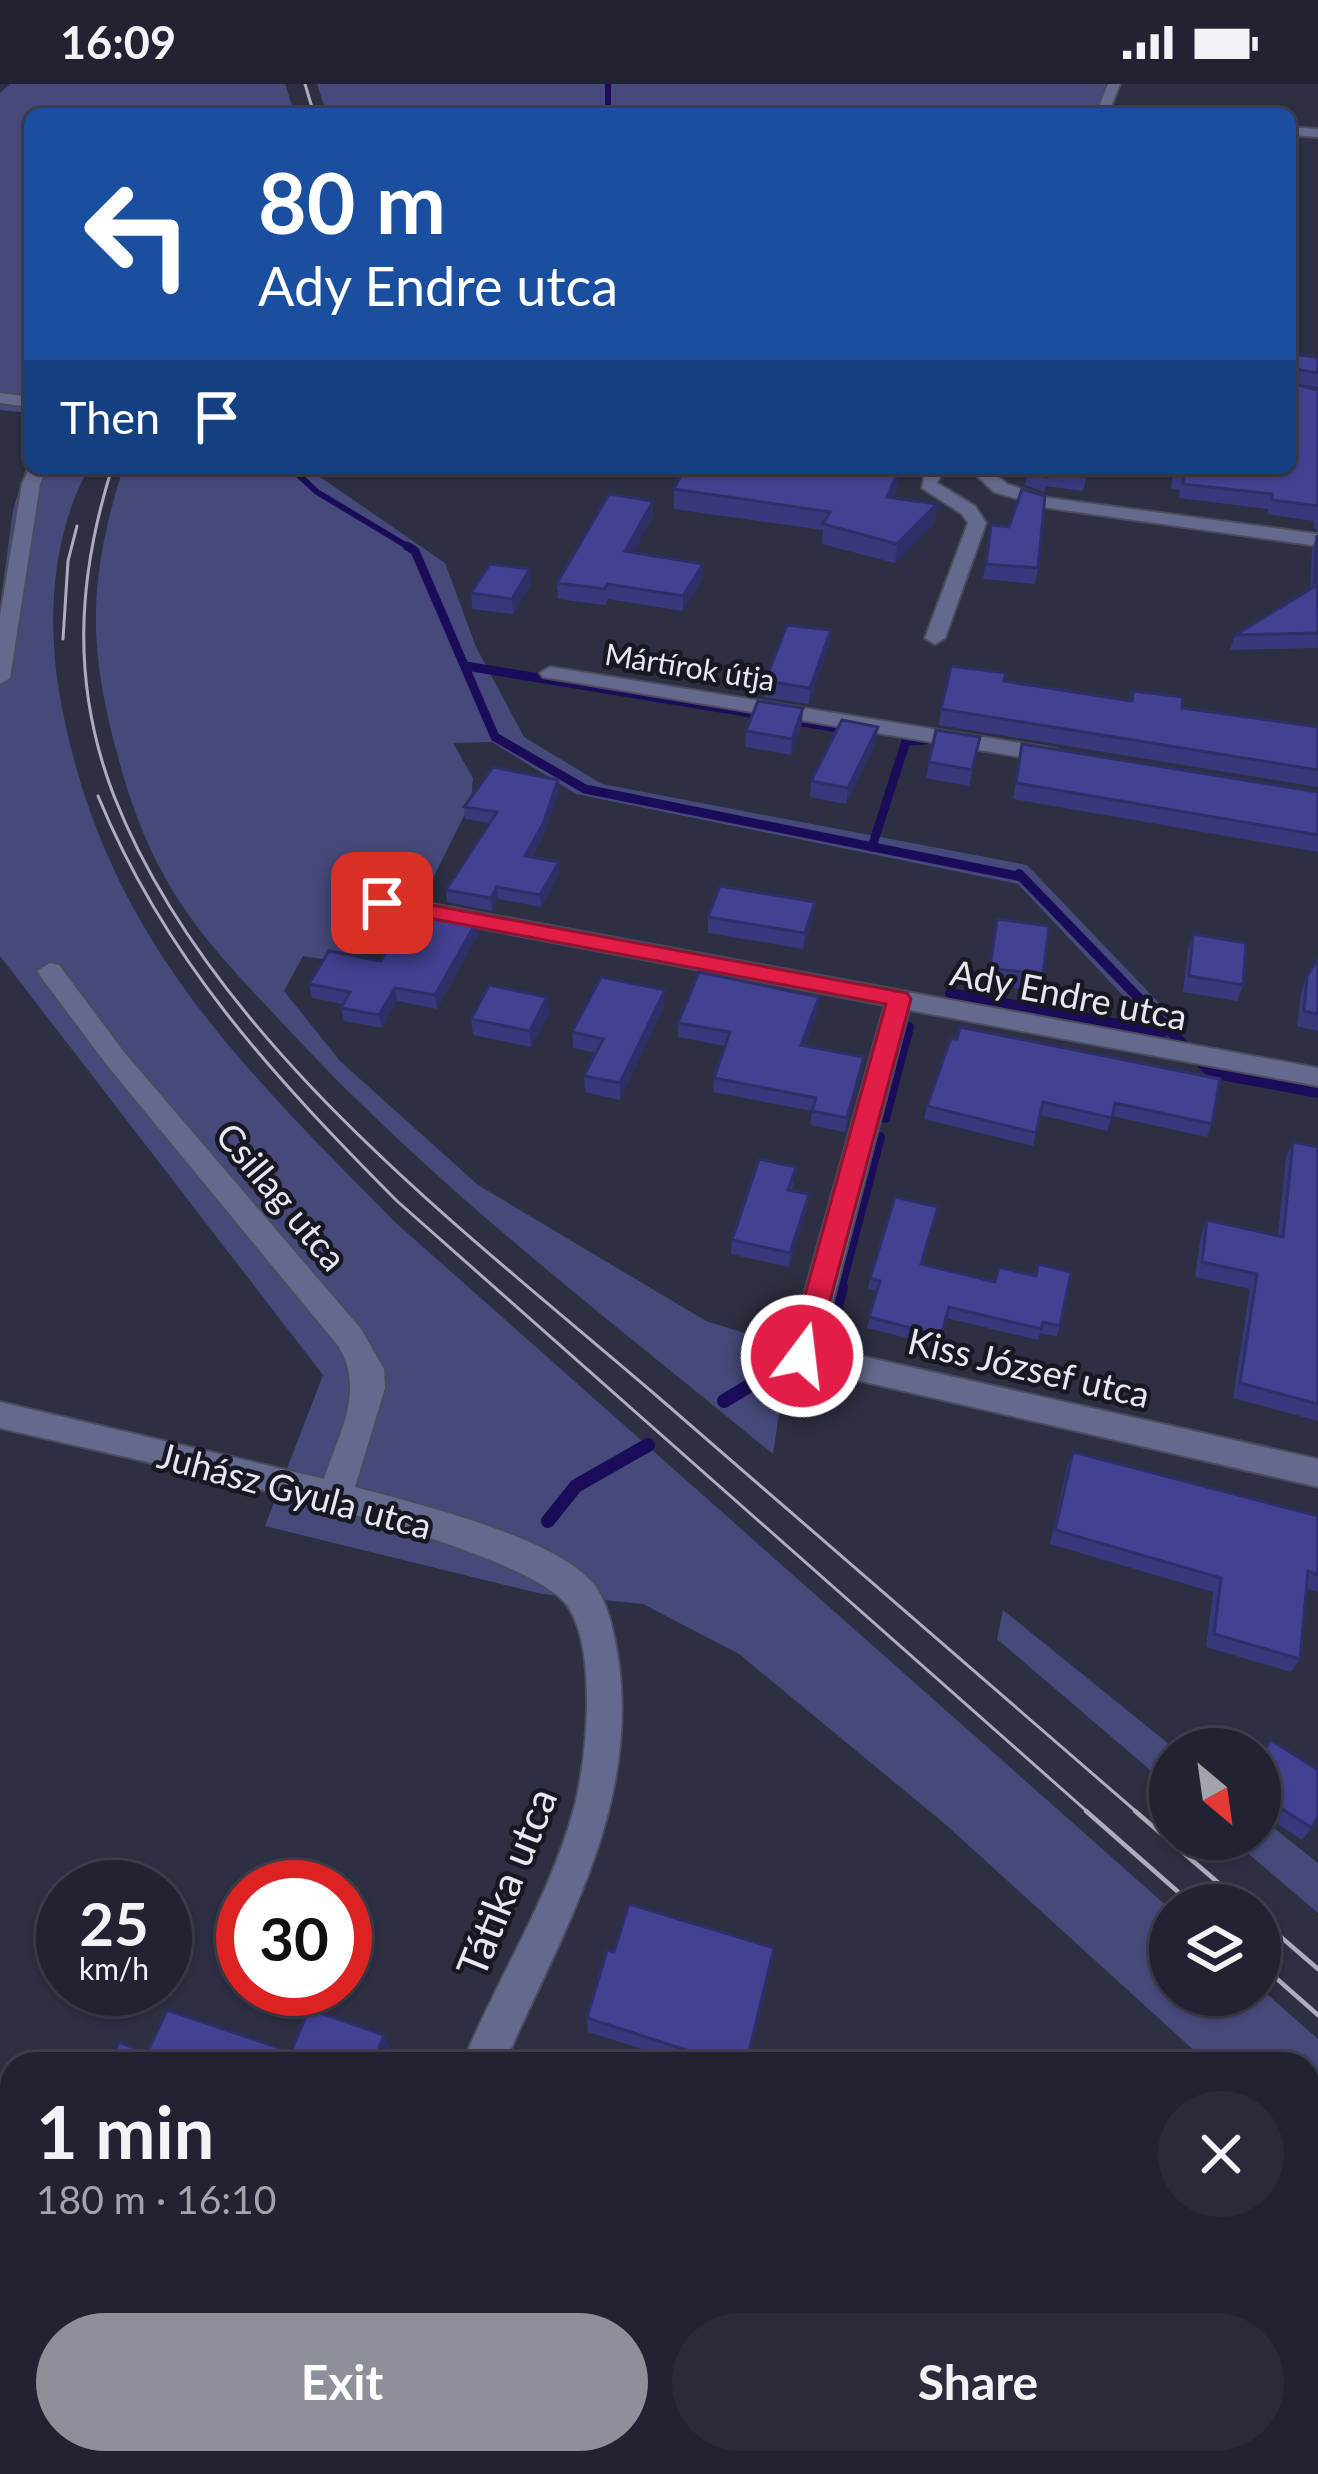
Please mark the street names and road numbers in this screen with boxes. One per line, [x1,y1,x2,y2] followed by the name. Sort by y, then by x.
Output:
[602,635,778,697] street label: Mártírok útja
[947,949,1191,1039] street label: Ady Endre utca
[208,1113,356,1279] street label: Csillag utca
[904,1318,1154,1416] street label: Kiss József utca
[153,1432,437,1548] street label: Juhász Gyula utca
[446,1780,566,1984] street label: Tátika utca

